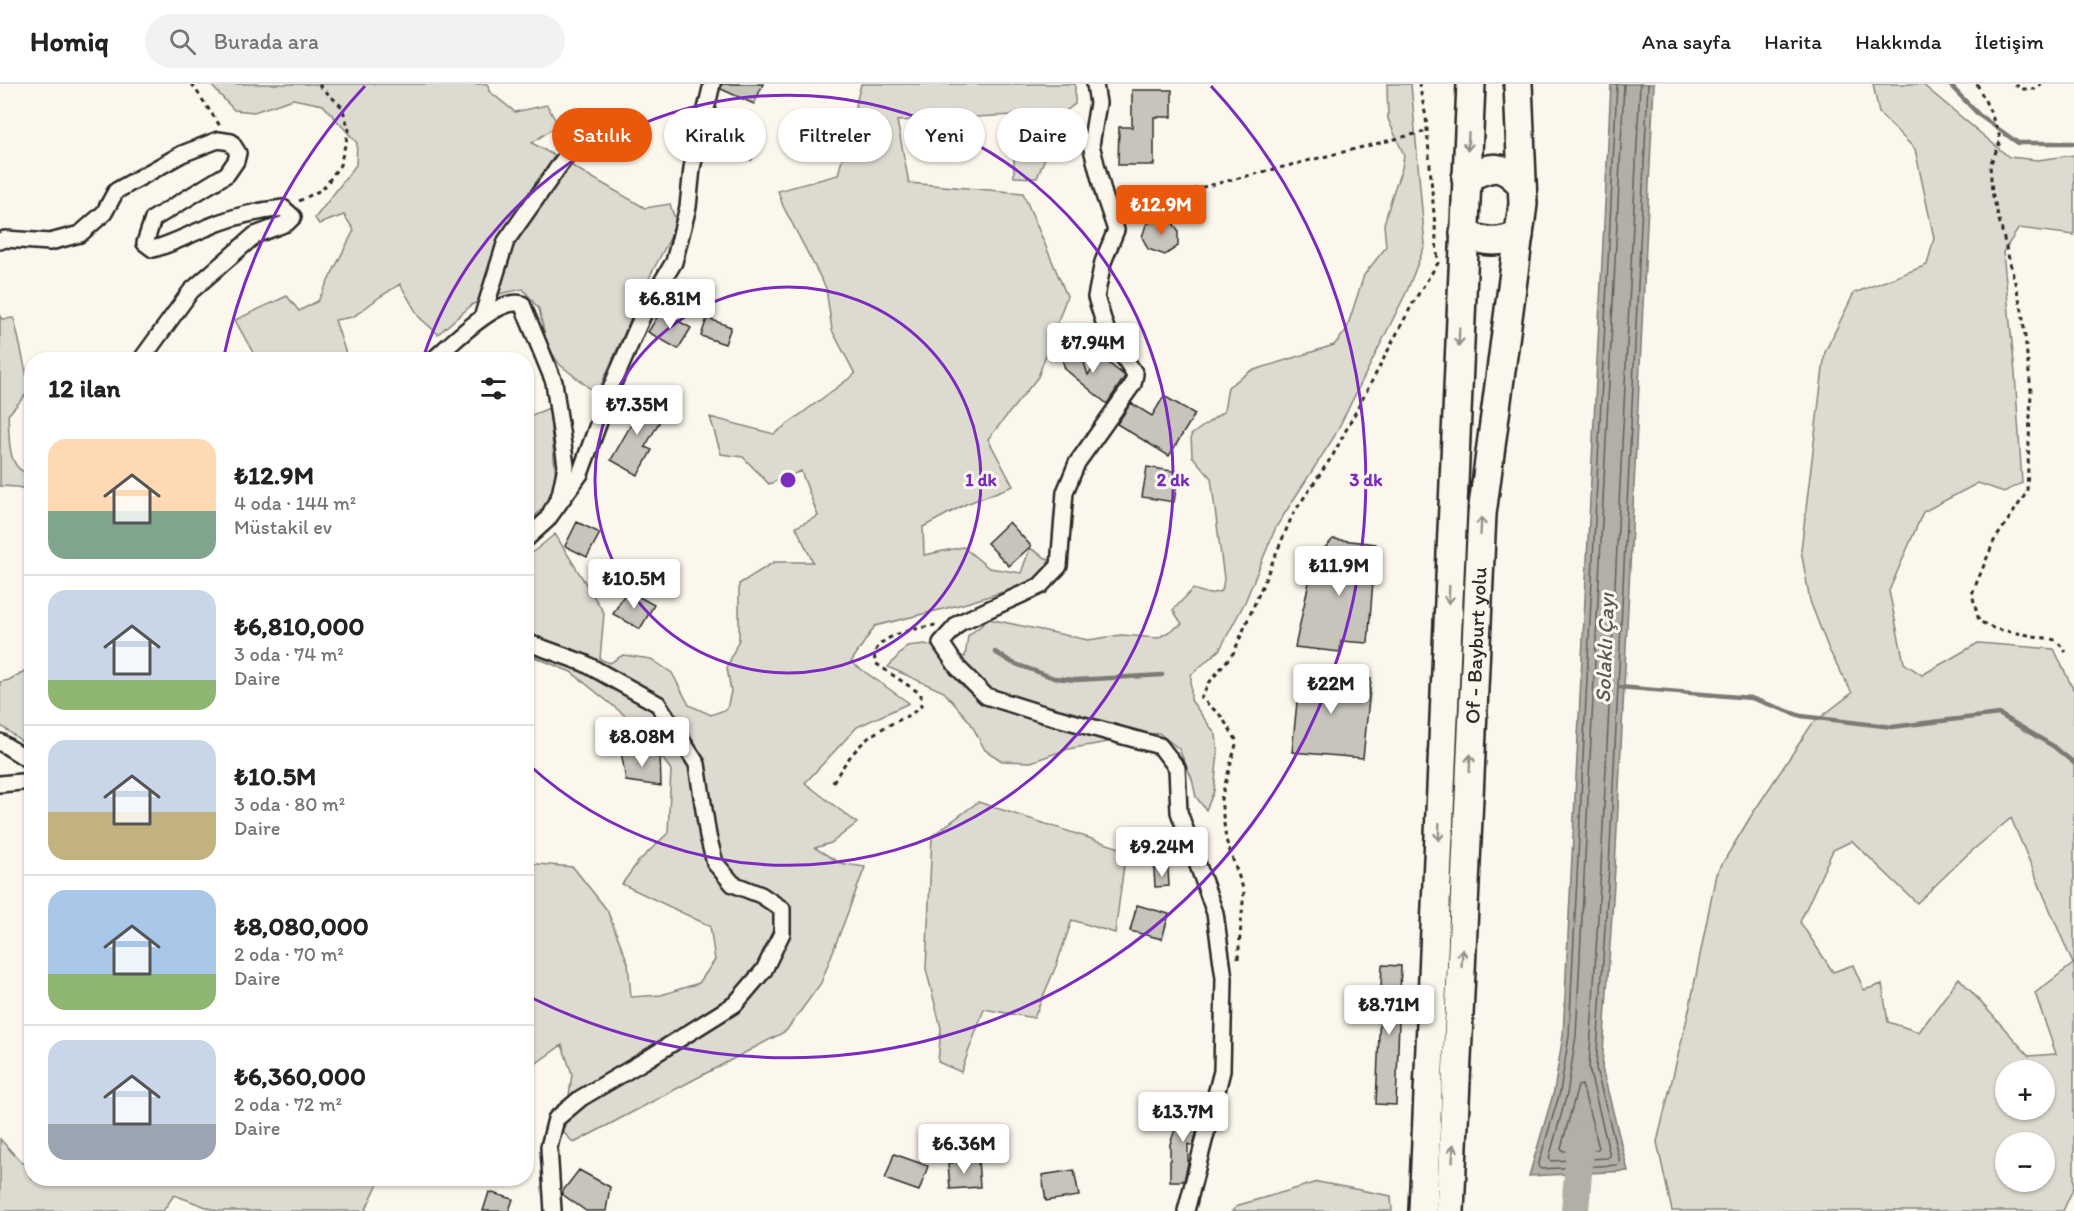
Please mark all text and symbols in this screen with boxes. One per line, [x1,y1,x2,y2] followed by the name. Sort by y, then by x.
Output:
[145,14,565,68] search box
[30,24,109,58] text: Homiq
[166,25,199,58] icon: search
[214,28,319,55] text: Burada ara
[1642,29,1731,54] text: Ana sayfa
[1764,29,1822,54] text: Harita
[1855,29,1942,54] text: Hakkında
[1975,29,2044,54] text: İletişim
[552,108,652,162] chip: Satılık
[664,108,766,162] chip: Kiralık
[778,108,892,162] chip: Filtreler
[904,108,985,162] chip: Yeni
[997,108,1088,162] chip: Daire
[1462,132,1473,152] one-way arrow
[1112,185,1210,236] pin: ₺12.9M
[1130,192,1192,216] text: ₺12.9M
[621,279,719,330] pin: ₺6.81M
[639,286,701,310] text: ₺6.81M
[1044,323,1142,374] pin: ₺7.94M
[1454,327,1465,347] one-way arrow
[1061,330,1125,354] text: ₺7.94M
[48,372,120,404] text: 12 ilan
[477,372,510,405] icon: filters
[588,385,686,436] pin: ₺7.35M
[606,392,668,416] text: ₺7.35M
[234,459,314,491] text: ₺12.9M
[96,463,168,535] icon: home
[965,469,998,491] text: 1 dk
[1157,469,1190,491] text: 2 dk
[1350,469,1383,491] text: 3 dk
[778,470,798,490] centre of rings
[234,491,356,515] text: 4 oda · 144 m²
[234,515,332,539] text: Müstakil ev
[1476,517,1487,537] one-way arrow
[1290,546,1388,597] pin: ₺11.9M
[1309,553,1369,577] text: ₺11.9M
[585,559,683,610] pin: ₺10.5M
[602,566,666,590] text: ₺10.5M
[1459,566,1492,725] street label: Of - Bayburt yolu
[1443,585,1454,605] one-way arrow
[1589,591,1620,703] water label: Solaklı Çayı
[234,610,364,642] text: ₺6,810,000
[96,614,168,686] icon: home
[234,642,344,666] text: 3 oda · 74 m²
[1295,664,1367,715] pin: ₺22M
[234,666,280,690] text: Daire
[1307,671,1355,695] text: ₺22M
[593,717,691,768] pin: ₺8.08M
[609,724,675,748] text: ₺8.08M
[1465,753,1476,773] one-way arrow
[234,760,317,792] text: ₺10.5M
[96,764,168,836] icon: home
[234,792,345,816] text: 3 oda · 80 m²
[234,816,280,840] text: Daire
[1433,821,1444,841] one-way arrow
[1113,827,1211,878] pin: ₺9.24M
[1130,834,1194,858] text: ₺9.24M
[234,910,369,942] text: ₺8,080,000
[96,914,168,986] icon: home
[234,942,344,966] text: 2 oda · 70 m²
[1456,948,1467,968] one-way arrow
[234,966,280,990] text: Daire
[1340,985,1438,1036] pin: ₺8.71M
[1358,992,1420,1016] text: ₺8.71M
[234,1060,366,1092] text: ₺6,360,000
[1995,1060,2055,1192] map controls
[1995,1060,2055,1120] button: +
[96,1064,168,1136] icon: home
[234,1092,342,1116] text: 2 oda · 72 m²
[1134,1092,1232,1143] pin: ₺13.7M
[1152,1099,1214,1123] text: ₺13.7M
[234,1116,280,1140] text: Daire
[915,1124,1013,1175] pin: ₺6.36M
[932,1131,996,1155] text: ₺6.36M
[1995,1132,2055,1192] button: −
[1447,1143,1458,1163] one-way arrow

